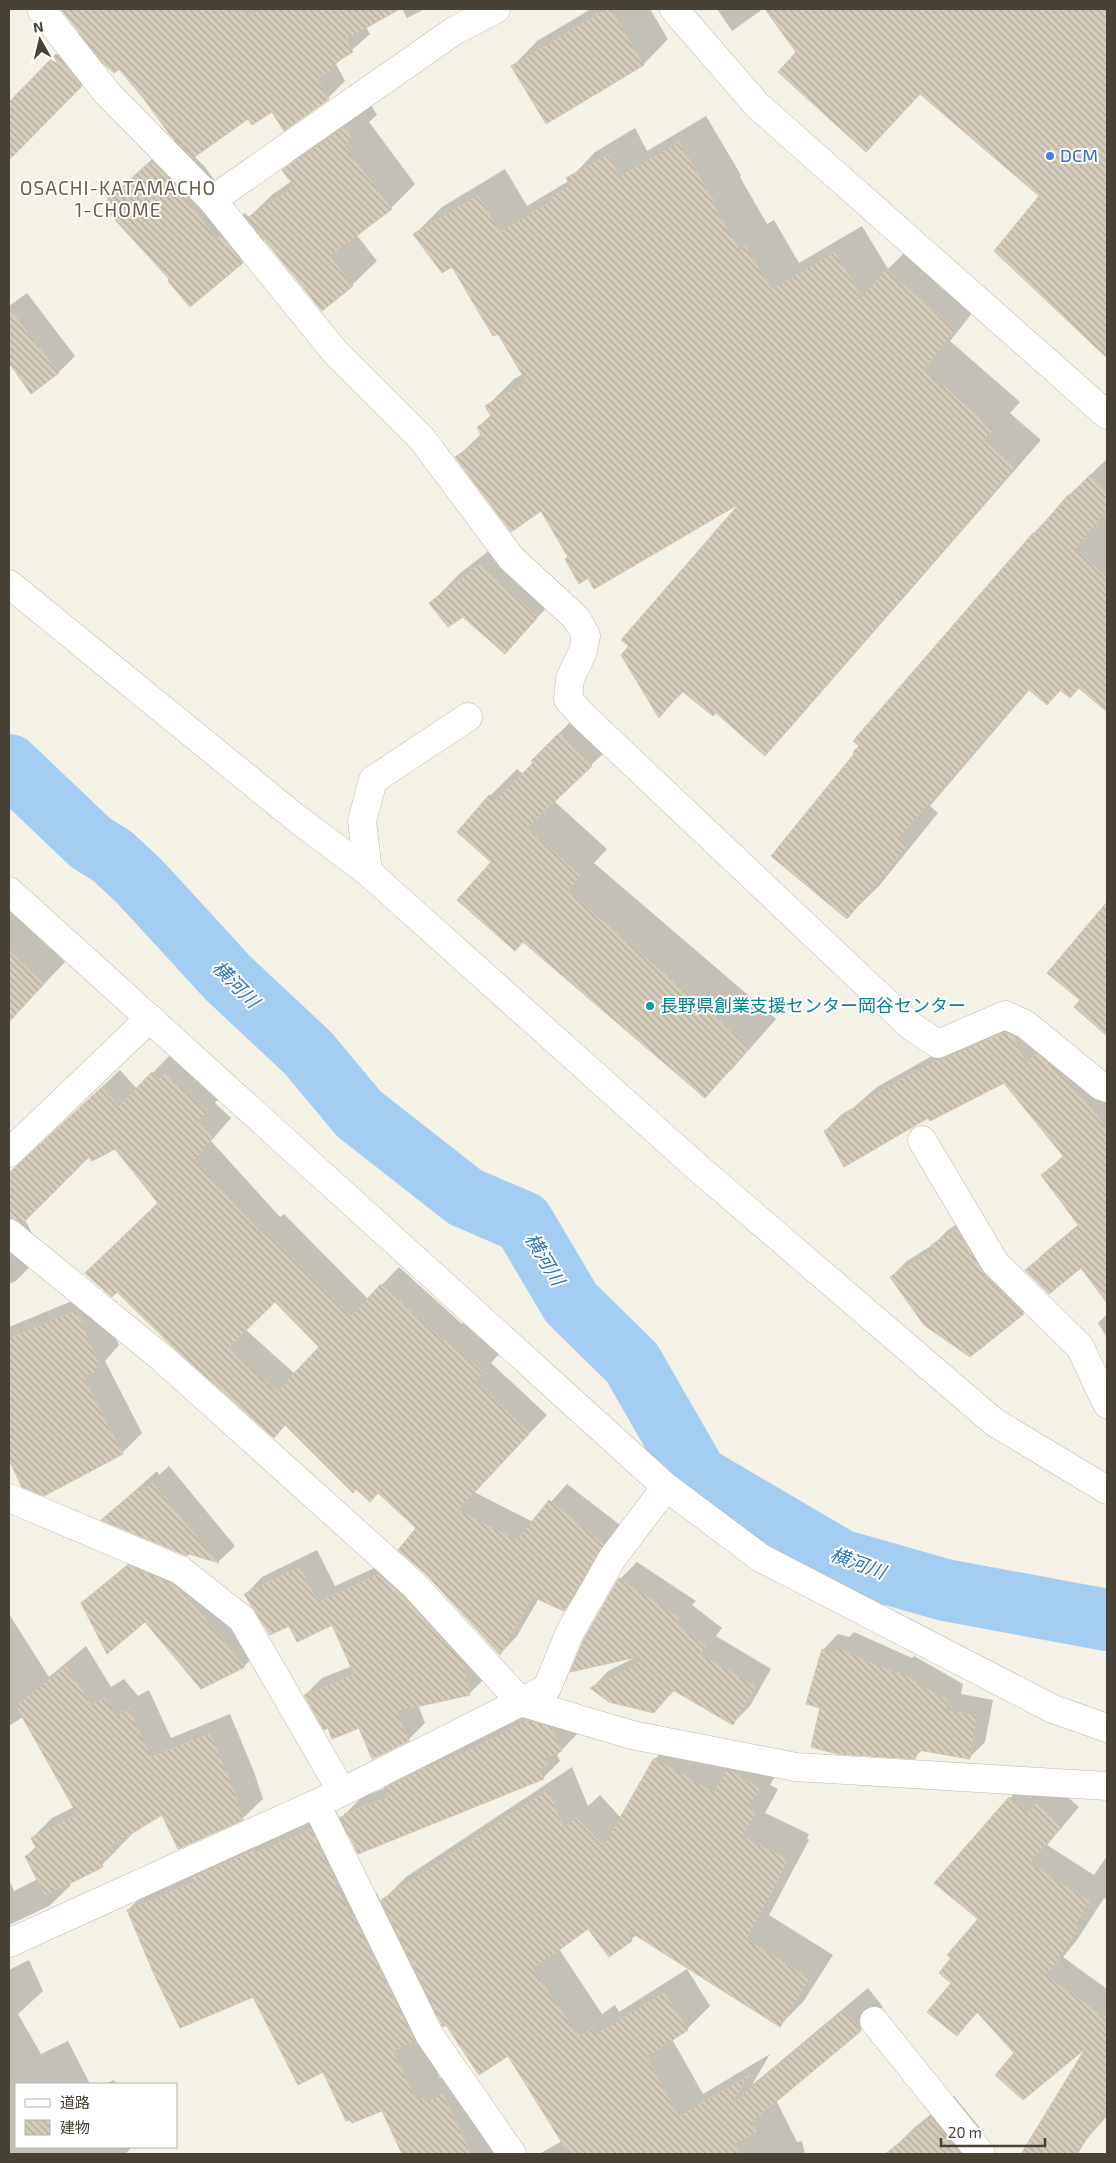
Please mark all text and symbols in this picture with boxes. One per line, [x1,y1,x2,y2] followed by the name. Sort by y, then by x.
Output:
[15,15,65,65] north arrow
[32,18,44,36] text: N
[1060,144,1098,166] place label: DCM
[1044,150,1056,162] marker: DCM
[20,176,216,221] district label: OSACHI-KATAMACHO 1-CHOME
[208,955,266,1013] water label: 横河川
[660,994,966,1016] place label: 長野県創業支援センター岡谷センター
[644,1000,656,1012] marker: 長野県創業支援センター岡谷センター
[521,1228,571,1291] water label: 横河川
[827,1542,891,1584] water label: 横河川
[15,2083,178,2148] legend
[60,2093,90,2111] text: 道路
[941,2116,1045,2148] scale bar
[60,2118,90,2136] text: 建物
[948,2123,982,2141] text: 20 m

